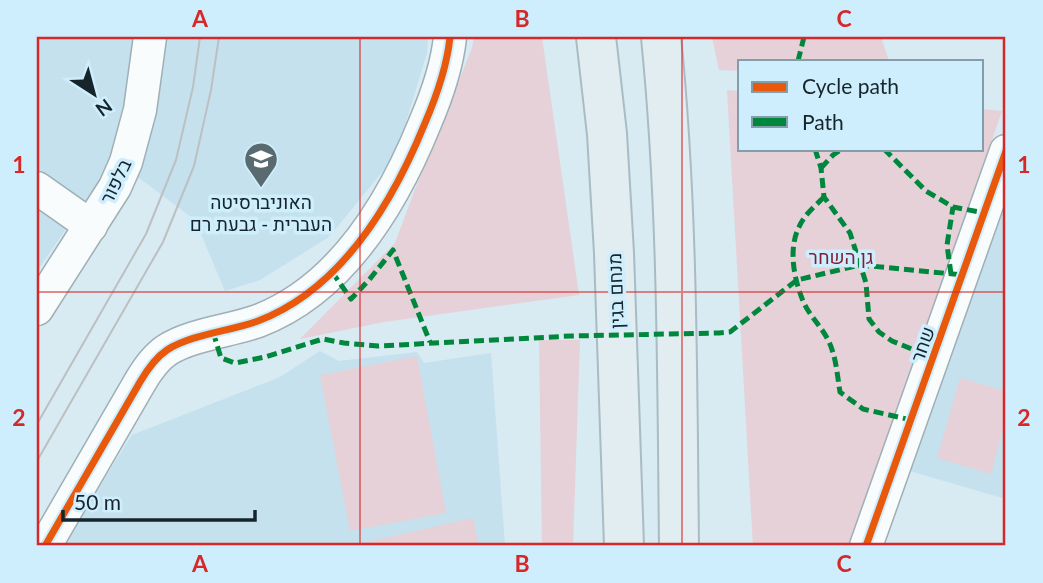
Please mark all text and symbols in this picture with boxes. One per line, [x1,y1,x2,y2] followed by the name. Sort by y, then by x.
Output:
[191,4,209,32] text: A
[514,4,530,32] text: B
[836,4,852,32] text: C
[60,60,130,130] north arrow
[738,60,984,150] legend
[802,73,899,98] text: Cycle path
[92,95,117,122] text: N
[802,109,844,134] text: Path
[242,140,280,189] school or university icon: האוניברסיטה העברית - גבעת רם
[12,150,26,178] text: 1
[1017,150,1031,178] text: 1
[94,155,136,207] street label: בלפור
[190,190,332,235] place label: האוניברסיטה העברית - גבעת רם
[809,245,873,268] park label: גן השחר
[602,253,628,329] street label: מנחם בגין
[905,323,939,365] street label: שחר
[12,403,26,431] text: 2
[1017,403,1031,431] text: 2
[63,478,256,522] scale bar
[74,489,121,514] text: 50 m
[191,549,209,577] text: A
[514,549,530,577] text: B
[836,549,852,577] text: C

